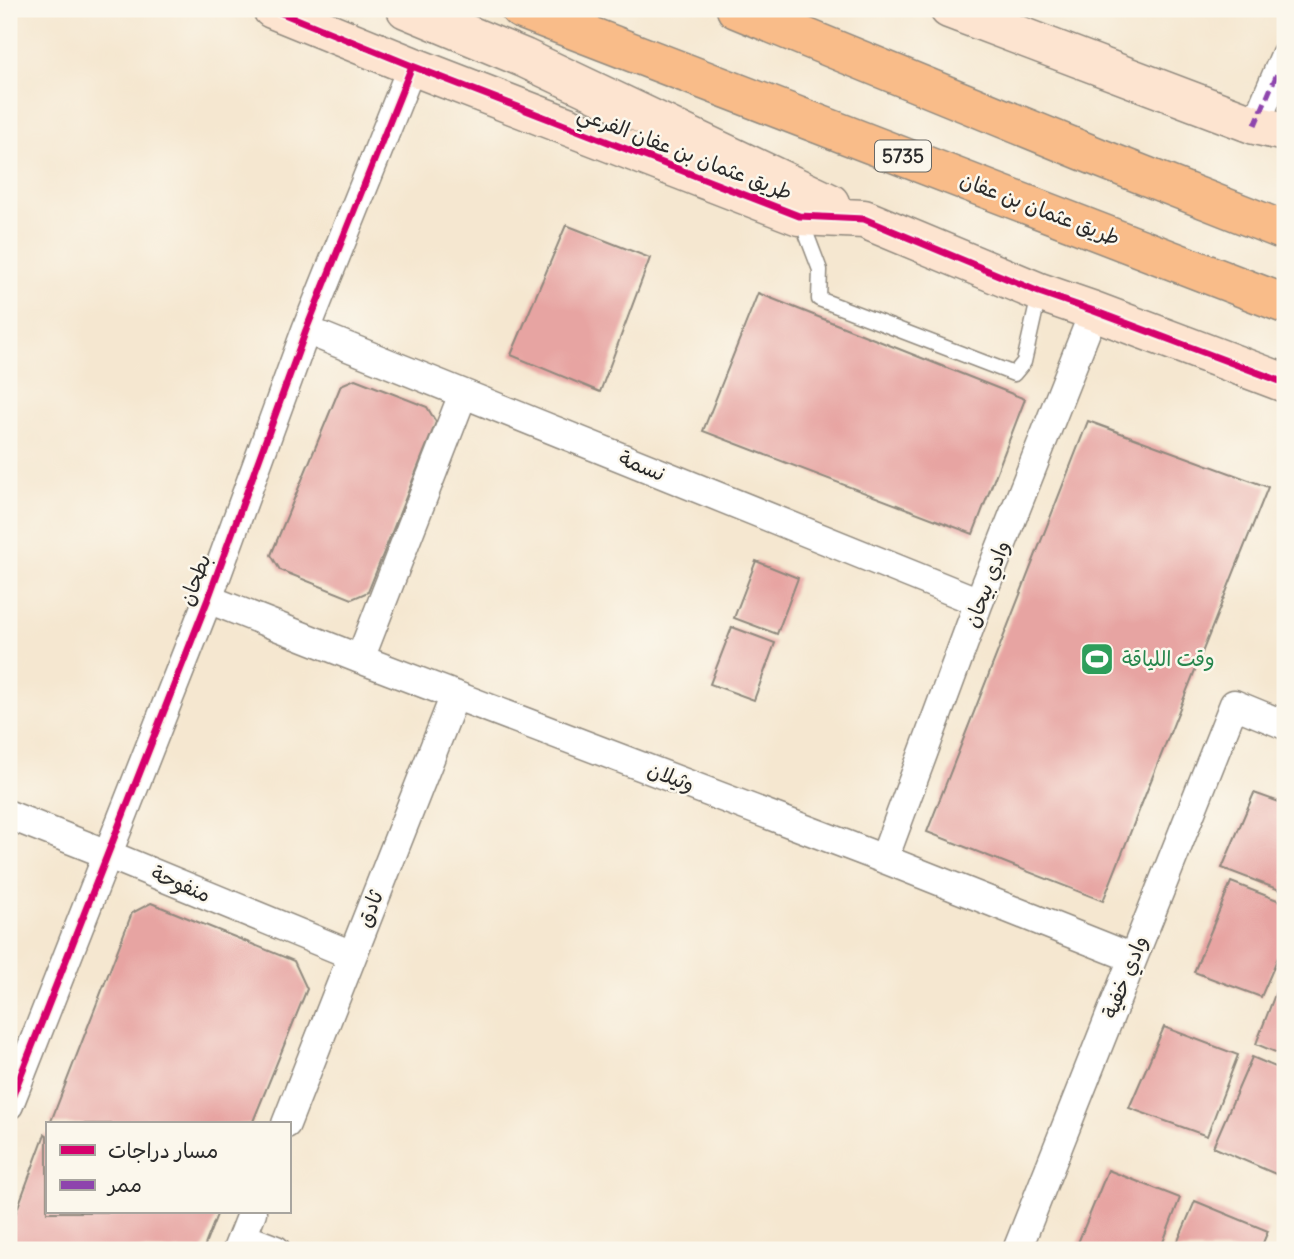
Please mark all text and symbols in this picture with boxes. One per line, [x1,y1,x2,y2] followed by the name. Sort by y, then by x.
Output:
[572,99,796,212] street label: طريق عثمان بن عفان الفرعي
[875,140,931,172] road number: 5735
[956,166,1124,251] street label: طريق عثمان بن عفان
[615,444,669,487] street label: نسمة
[958,536,1017,632] street label: وادي بيحان
[172,550,217,610] street label: بطحان
[1078,640,1116,678] sports icon: وقت اللياقة
[1122,645,1215,672] place label: وقت اللياقة
[644,755,698,798] street label: وثيلان
[147,859,215,908] street label: منفوحة
[350,886,389,931] street label: ثادق
[1096,931,1155,1023] street label: وادي خفية
[46,1122,290,1214] legend
[108,1137,218,1164] text: مسار دراجات
[106,1171,142,1198] text: ممر

